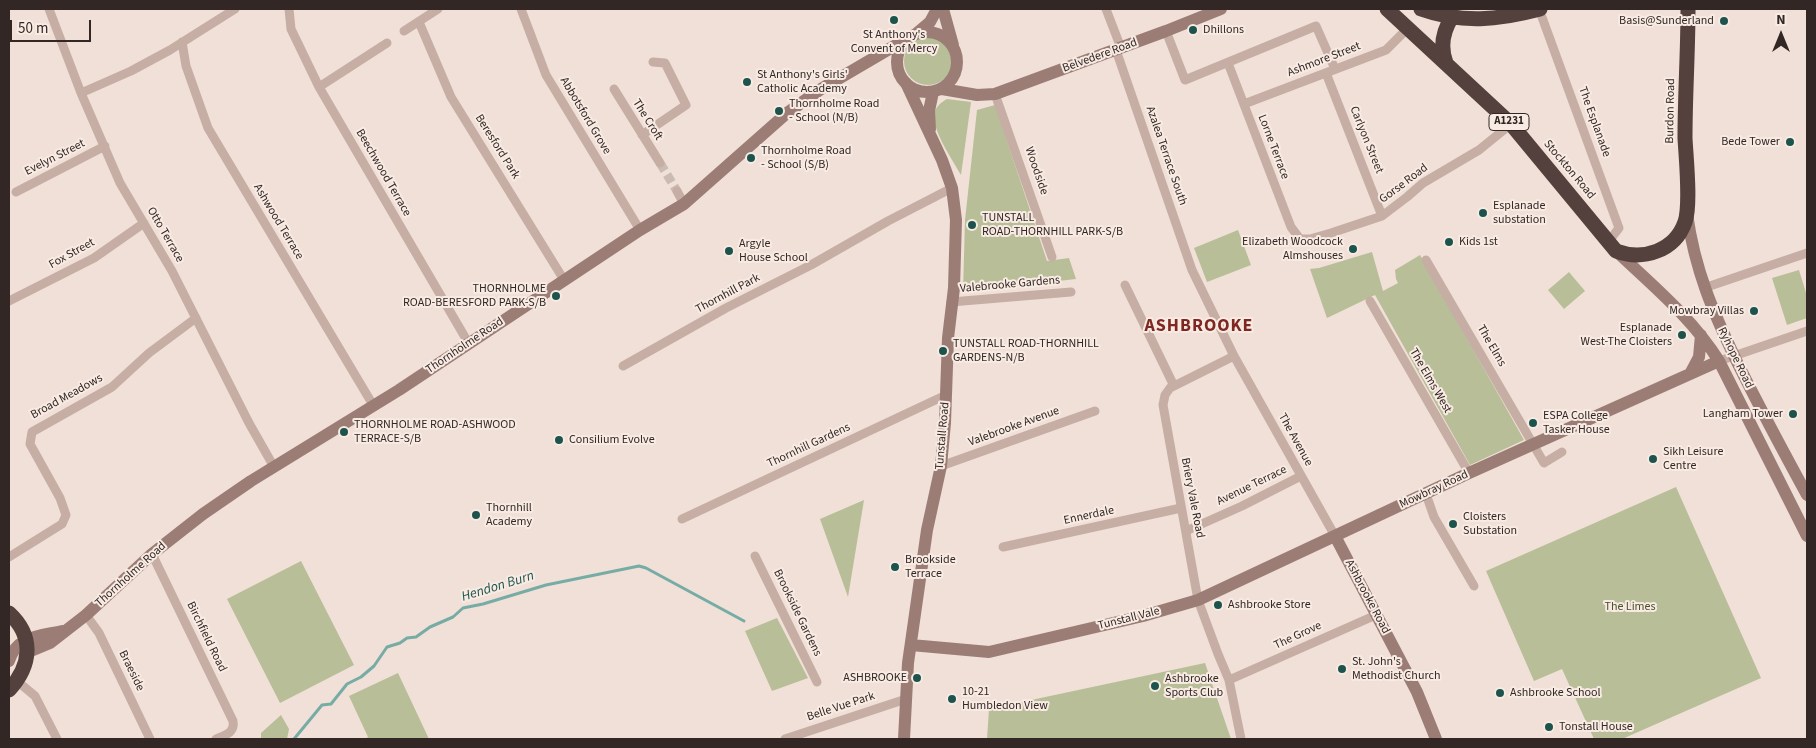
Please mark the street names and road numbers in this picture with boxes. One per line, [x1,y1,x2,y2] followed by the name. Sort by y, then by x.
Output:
[1061,36,1139,76] street label: Belvedere Road
[1285,39,1363,81] street label: Ashmore Street
[556,75,614,157] street label: Abbotsford Grove
[1663,78,1679,144] street label: Burdon Road
[1575,85,1613,159] street label: The Esplanade
[629,97,665,143] street label: The Croft
[1346,104,1386,176] street label: Carlyon Street
[1142,105,1190,207] street label: Azalea Terrace South
[471,112,523,182] street label: Beresford Park
[1254,113,1292,181] street label: Lorne Terrace
[1489,114,1529,130] road number: A1231
[352,127,414,219] street label: Beechwood Terrace
[23,137,87,179] street label: Evelyn Street
[1540,137,1598,203] street label: Stockton Road
[1021,145,1051,197] street label: Woodside
[1377,161,1431,207] street label: Gorse Road
[250,181,306,263] street label: Ashwood Terrace
[143,205,187,265] street label: Otto Terrace
[47,236,97,272] street label: Fox Street
[693,271,763,317] street label: Thornhill Park
[959,273,1061,297] street label: Valebrooke Gardens
[424,315,506,377] street label: Thornholme Road
[1473,323,1509,369] street label: The Elms
[1714,325,1756,391] street label: Ryhope Road
[1406,346,1454,416] street label: The Elms West
[29,371,105,423] street label: Broad Meadows
[933,402,953,470] street label: Tunstall Road
[967,404,1061,450] street label: Valebrooke Avenue
[1275,411,1315,469] street label: The Avenue
[765,420,853,472] street label: Thornhill Gardens
[1177,457,1207,539] street label: Briery Vale Road
[1215,463,1289,509] street label: Avenue Terrace
[1397,468,1471,512] street label: Mowbray Road
[1062,504,1116,528] street label: Ennerdale
[93,539,169,611] street label: Thornholme Road
[1341,557,1393,637] street label: Ashbrooke Road
[770,567,824,659] street label: Brookside Gardens
[183,600,229,674] street label: Birchfield Road
[1097,604,1161,634] street label: Tunstall Vale
[1272,619,1324,653] street label: The Grove
[115,648,147,694] street label: Braeside
[805,689,877,725] street label: Belle Vue Park

